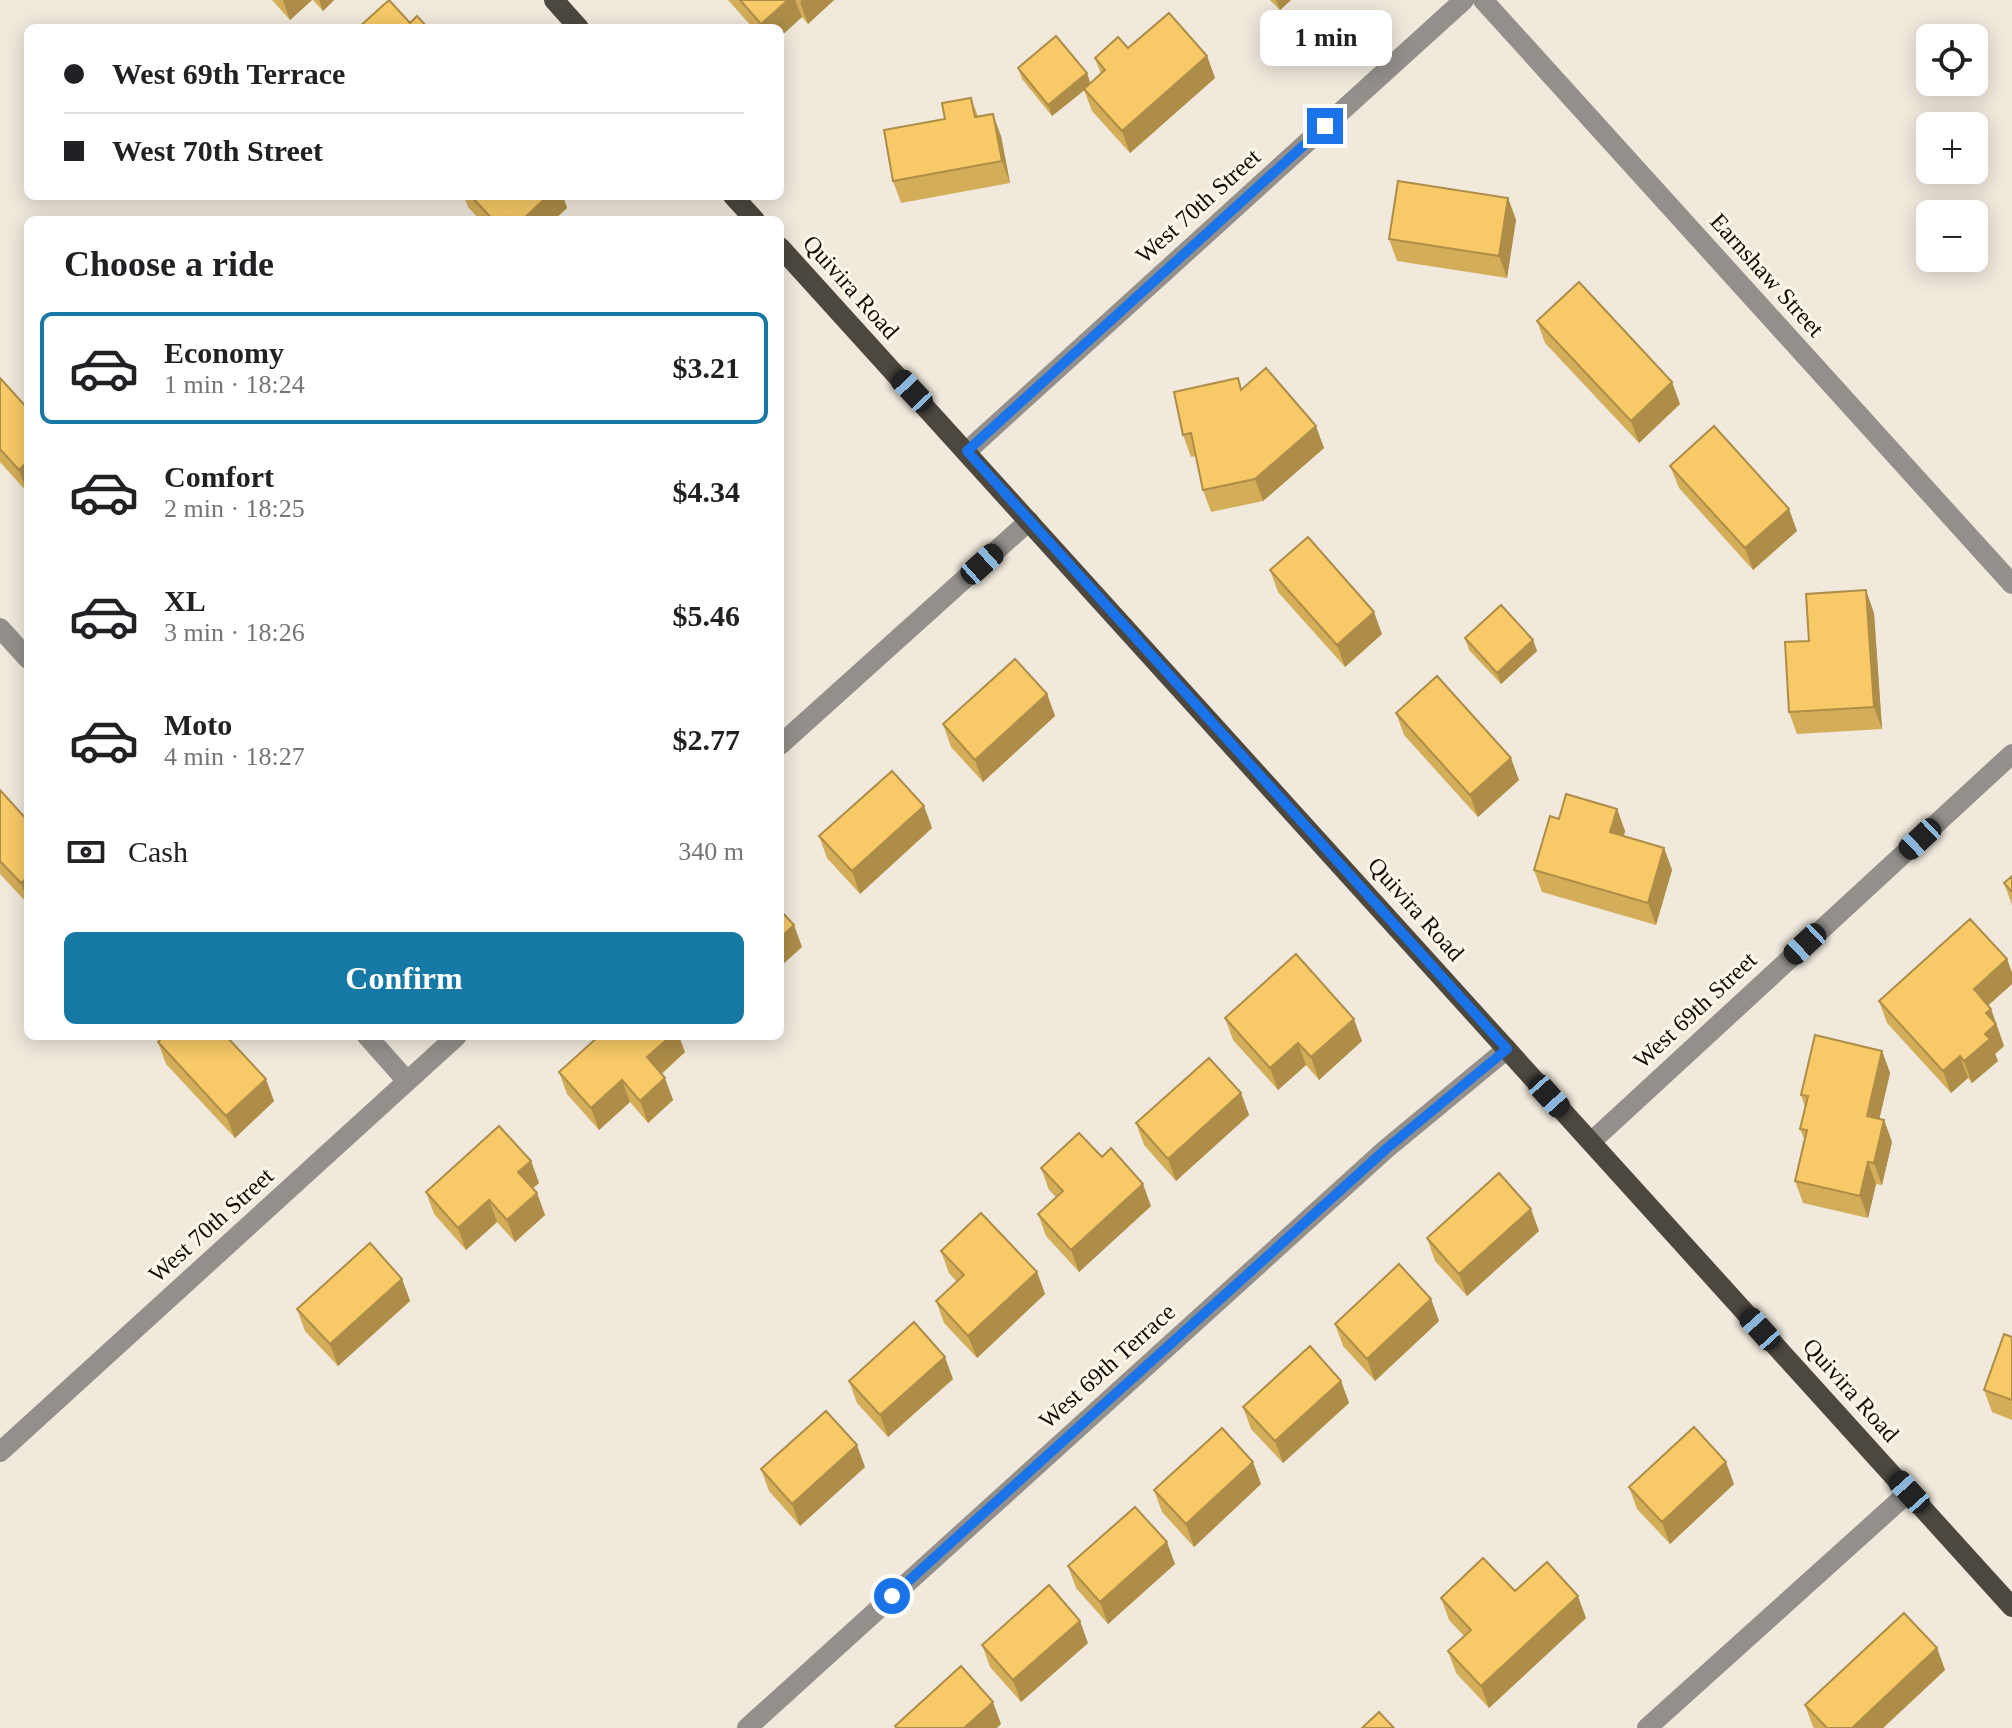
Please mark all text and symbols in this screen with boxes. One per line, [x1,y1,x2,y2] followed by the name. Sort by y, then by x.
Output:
[1259,10,1391,66] callout: 1 min
[1295,23,1357,52] text: 1 min
[1916,24,1988,272] map controls
[1916,24,1988,96] button: locate
[112,57,345,90] text: West 69th Terrace
[1307,108,1343,144] route end
[1916,112,1988,184] button: +
[112,134,323,167] text: West 70th Street
[1131,143,1266,269] street label: West 70th Street
[1916,200,1988,272] button: −
[1705,208,1829,342] street label: Earnshaw Street
[798,230,904,344] street label: Quivira Road
[64,244,274,284] text: Choose a ride
[68,332,140,404] icon: car
[164,336,284,369] text: Economy
[673,351,740,384] text: $3.21
[887,365,937,417] car
[164,370,305,399] text: 1 min · 18:24
[68,456,140,528] icon: car
[164,460,274,493] text: Comfort
[673,475,740,508] text: $4.34
[164,494,305,523] text: 2 min · 18:25
[956,539,1008,589] car
[68,580,140,652] icon: car
[164,584,206,617] text: XL
[673,599,740,632] text: $5.46
[164,618,305,647] text: 3 min · 18:26
[68,704,140,776] icon: car
[164,708,232,741] text: Moto
[673,723,740,756] text: $2.77
[164,742,305,771] text: 4 min · 18:27
[1894,814,1946,864] car
[64,830,108,874] icon: cash
[128,835,188,868] text: Cash
[678,837,744,866] text: 340 m
[1363,852,1469,966] street label: Quivira Road
[1779,919,1831,969] car
[64,932,744,1024] button: Confirm
[1628,946,1762,1073] street label: West 69th Street
[1524,1070,1574,1122] car
[144,1162,279,1288] street label: West 70th Street
[1034,1298,1180,1434] street label: West 69th Terrace
[1735,1303,1785,1355] car
[1798,1333,1904,1447] street label: Quivira Road
[1884,1466,1934,1518] car
[874,1578,910,1614] route start

